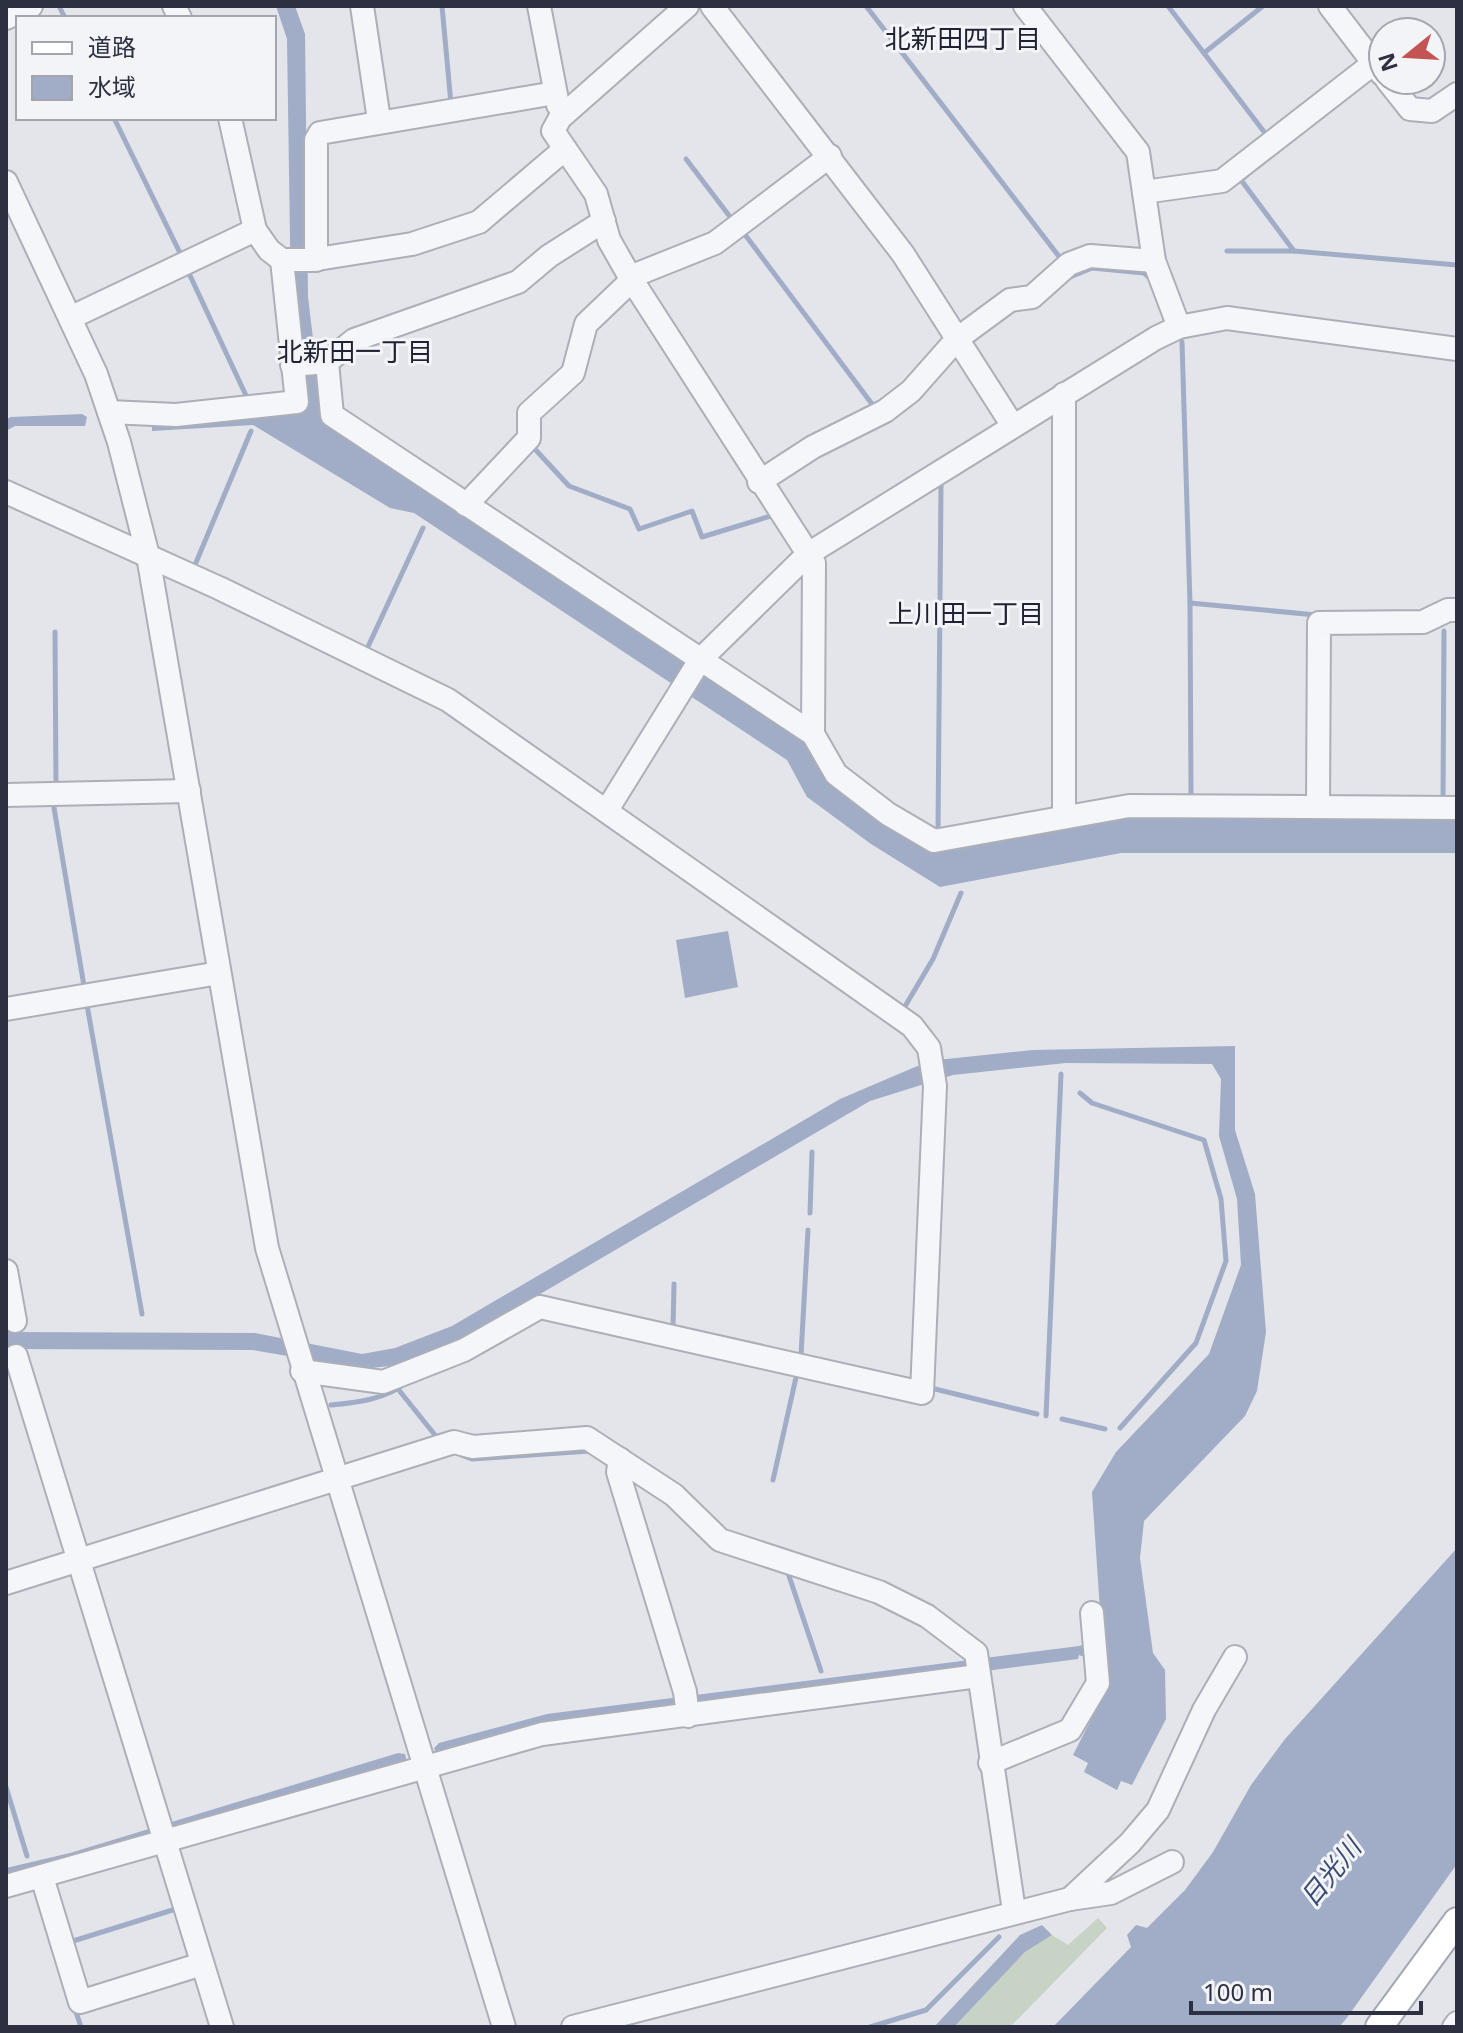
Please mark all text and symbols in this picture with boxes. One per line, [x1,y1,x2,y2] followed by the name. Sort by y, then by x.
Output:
[16,16,276,120] legend
[1367,16,1447,96] north arrow
[885,20,1041,56] district label: 北新田四丁目
[88,30,136,63] text: 道路
[1370,49,1404,76] text: N
[88,70,136,103] text: 水域
[277,333,433,369] district label: 北新田一丁目
[888,595,1044,631] district label: 上川田一丁目
[1291,1828,1370,1914] water label: 日光川
[1191,1965,1421,2015] scale bar
[1203,1975,1273,2008] text: 100 m

